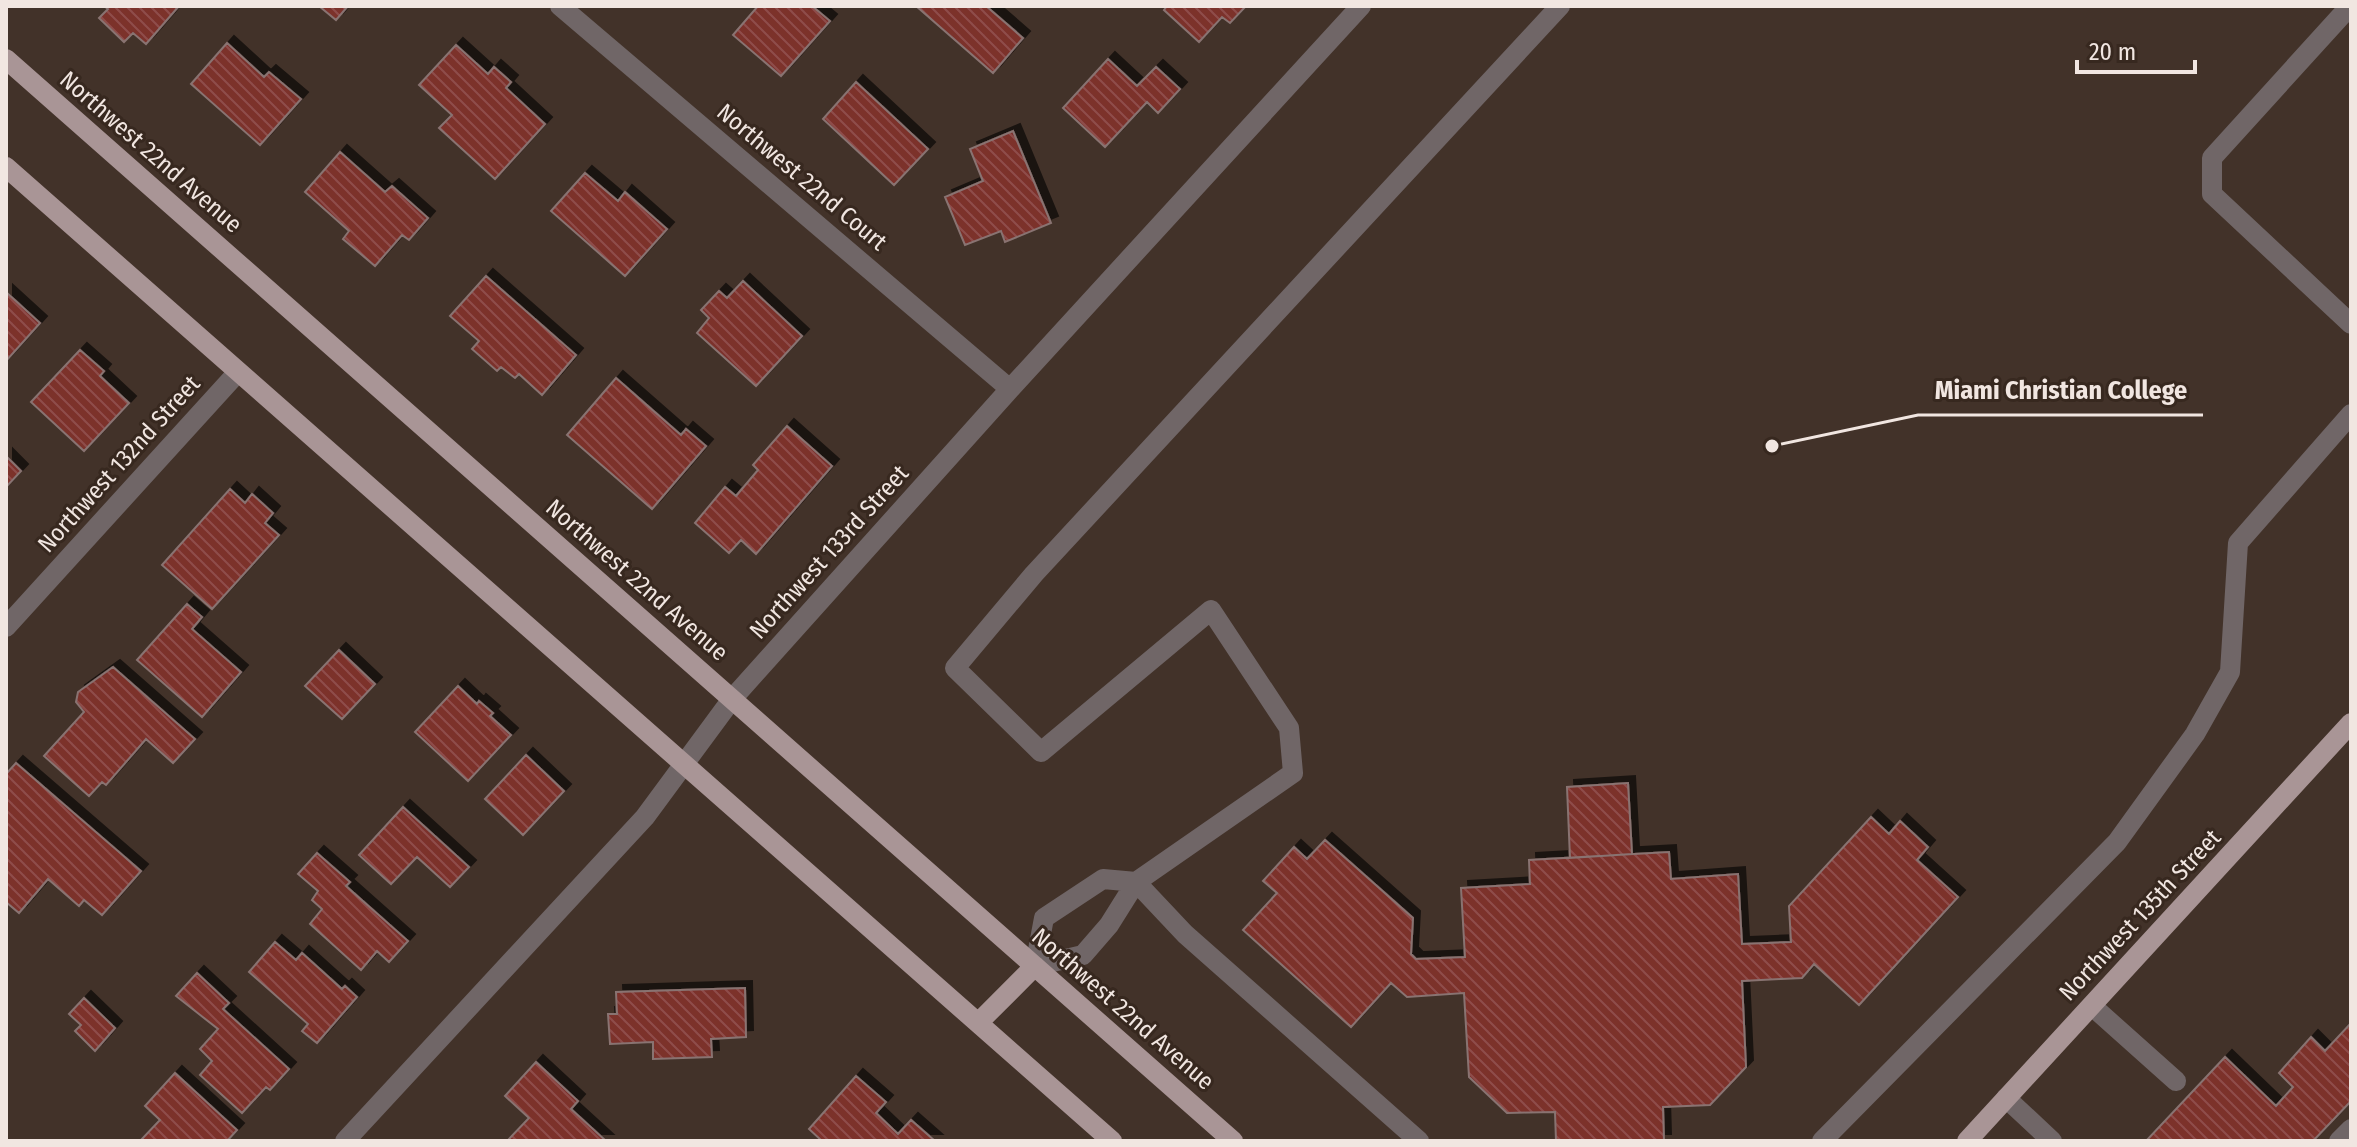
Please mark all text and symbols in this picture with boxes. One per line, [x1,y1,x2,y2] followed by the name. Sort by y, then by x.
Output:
[2077,24,2195,74] scale bar
[2089,38,2136,66] text: 20 m
[54,65,248,239] street label: Northwest 22nd Avenue
[711,98,893,256] street label: Northwest 22nd Court
[1918,365,2203,415] callout: Miami Christian College
[32,370,206,558] street label: Northwest 132nd Street
[1935,375,2187,406] text: Miami Christian College
[744,459,914,644] street label: Northwest 133rd Street
[540,493,734,667] street label: Northwest 22nd Avenue
[2054,824,2227,1006] street label: Northwest 135th Street
[1026,922,1220,1096] street label: Northwest 22nd Avenue

